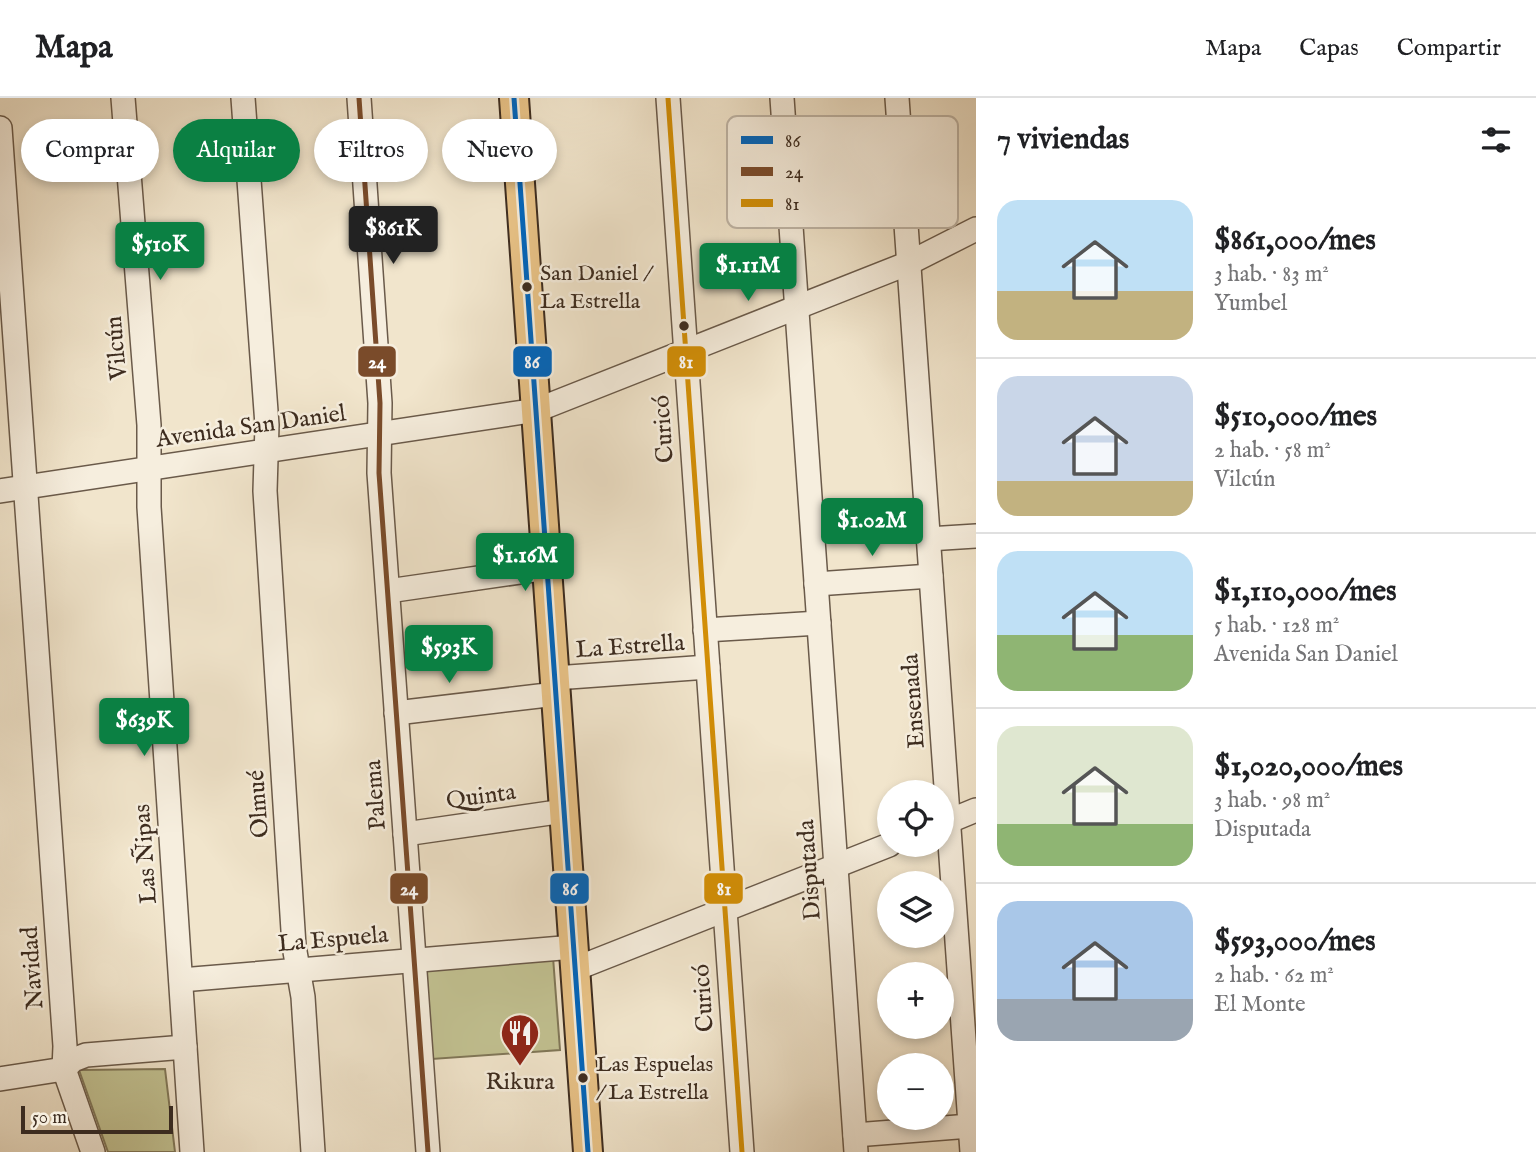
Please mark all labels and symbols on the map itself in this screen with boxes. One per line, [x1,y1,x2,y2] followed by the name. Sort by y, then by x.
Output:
[727,116,958,228] legend
[785,130,801,154] text: 86
[785,161,804,185] text: 24
[785,193,800,217] text: 81
[344,206,442,266] pin: $861K
[111,222,209,282] pin: $510K
[691,244,805,303] pin: $1.11M
[540,260,654,316] place label: San Daniel / La Estrella
[520,280,534,294] marker: San Daniel / La Estrella
[99,314,135,382] street label: Vilcún
[677,319,691,333] unlabelled marker
[357,345,397,378] line badge: 24
[512,345,553,378] line badge: 86
[666,345,707,378] line badge: 81
[368,351,387,375] text: 24
[524,351,541,375] text: 86
[679,351,693,375] text: 81
[646,394,682,464] street label: Curicó
[153,398,349,456] street label: Avenida San Daniel
[815,498,929,558] pin: $1.02M
[468,533,582,593] pin: $1.16M
[400,626,498,685] pin: $593K
[574,628,686,666] street label: La Estrella
[895,652,933,750] street label: Ensenada
[95,698,193,758] pin: $639K
[358,758,394,831] street label: Palema
[241,769,277,839] street label: Olmué
[444,777,518,817] street label: Quinta
[127,803,165,905] street label: Las Ñipas
[791,818,829,922] street label: Disputada
[389,872,429,905] line badge: 24
[549,872,590,905] line badge: 86
[703,872,744,905] line badge: 81
[400,878,419,902] text: 24
[562,878,579,902] text: 86
[717,878,731,902] text: 81
[276,920,390,960] street label: La Espuela
[15,925,51,1011] street label: Navidad
[686,963,722,1033] street label: Curicó
[499,1012,541,1067] restaurant icon: Rikura
[596,1051,713,1107] place label: Las Espuelas / La Estrella
[485,1067,555,1098] place label: Rikura
[576,1071,590,1085] marker: Las Espuelas / La Estrella
[21,1103,173,1135] scale bar

